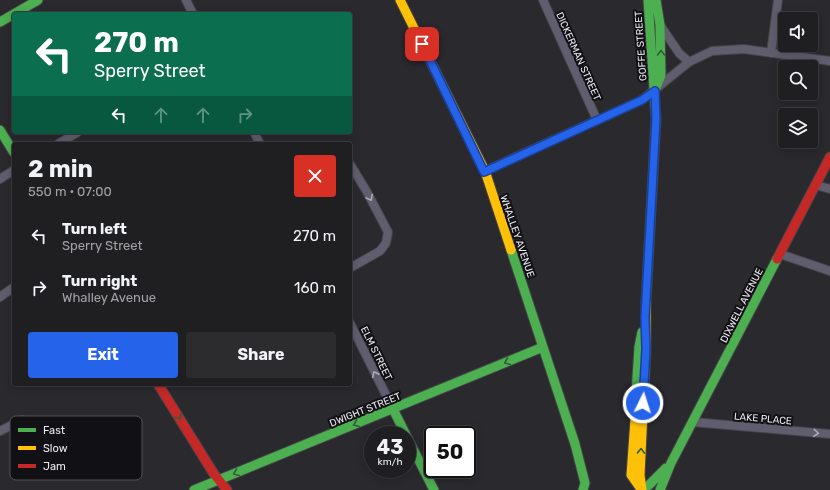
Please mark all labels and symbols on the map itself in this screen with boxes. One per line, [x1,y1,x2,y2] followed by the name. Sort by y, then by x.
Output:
[553,10,603,103] street label: DICKERMAN STREET
[633,10,649,81] street label: GOFFE STREET
[405,27,439,61] pin
[657,50,665,56] one-way arrow
[365,193,373,201] one-way arrow
[497,194,537,279] street label: WHALLEY AVENUE
[718,266,766,345] street label: DIXWELL AVENUE
[358,325,394,383] street label: ELM STREET
[504,357,511,365] one-way arrow
[372,371,380,379] one-way arrow
[622,382,664,424] position arrow
[328,390,403,430] street label: DWIGHT STREET
[733,410,792,428] street label: LAKE PLACE
[174,413,181,420] one-way arrow
[10,416,142,480] legend
[353,419,361,427] one-way arrow
[43,424,66,437] text: Fast
[424,426,476,478] speed limit sign: 50
[813,428,819,437] one-way arrow
[43,442,68,455] text: Slow
[637,448,645,454] one-way arrow
[43,460,66,473] text: Jam
[232,468,240,476] one-way arrow

